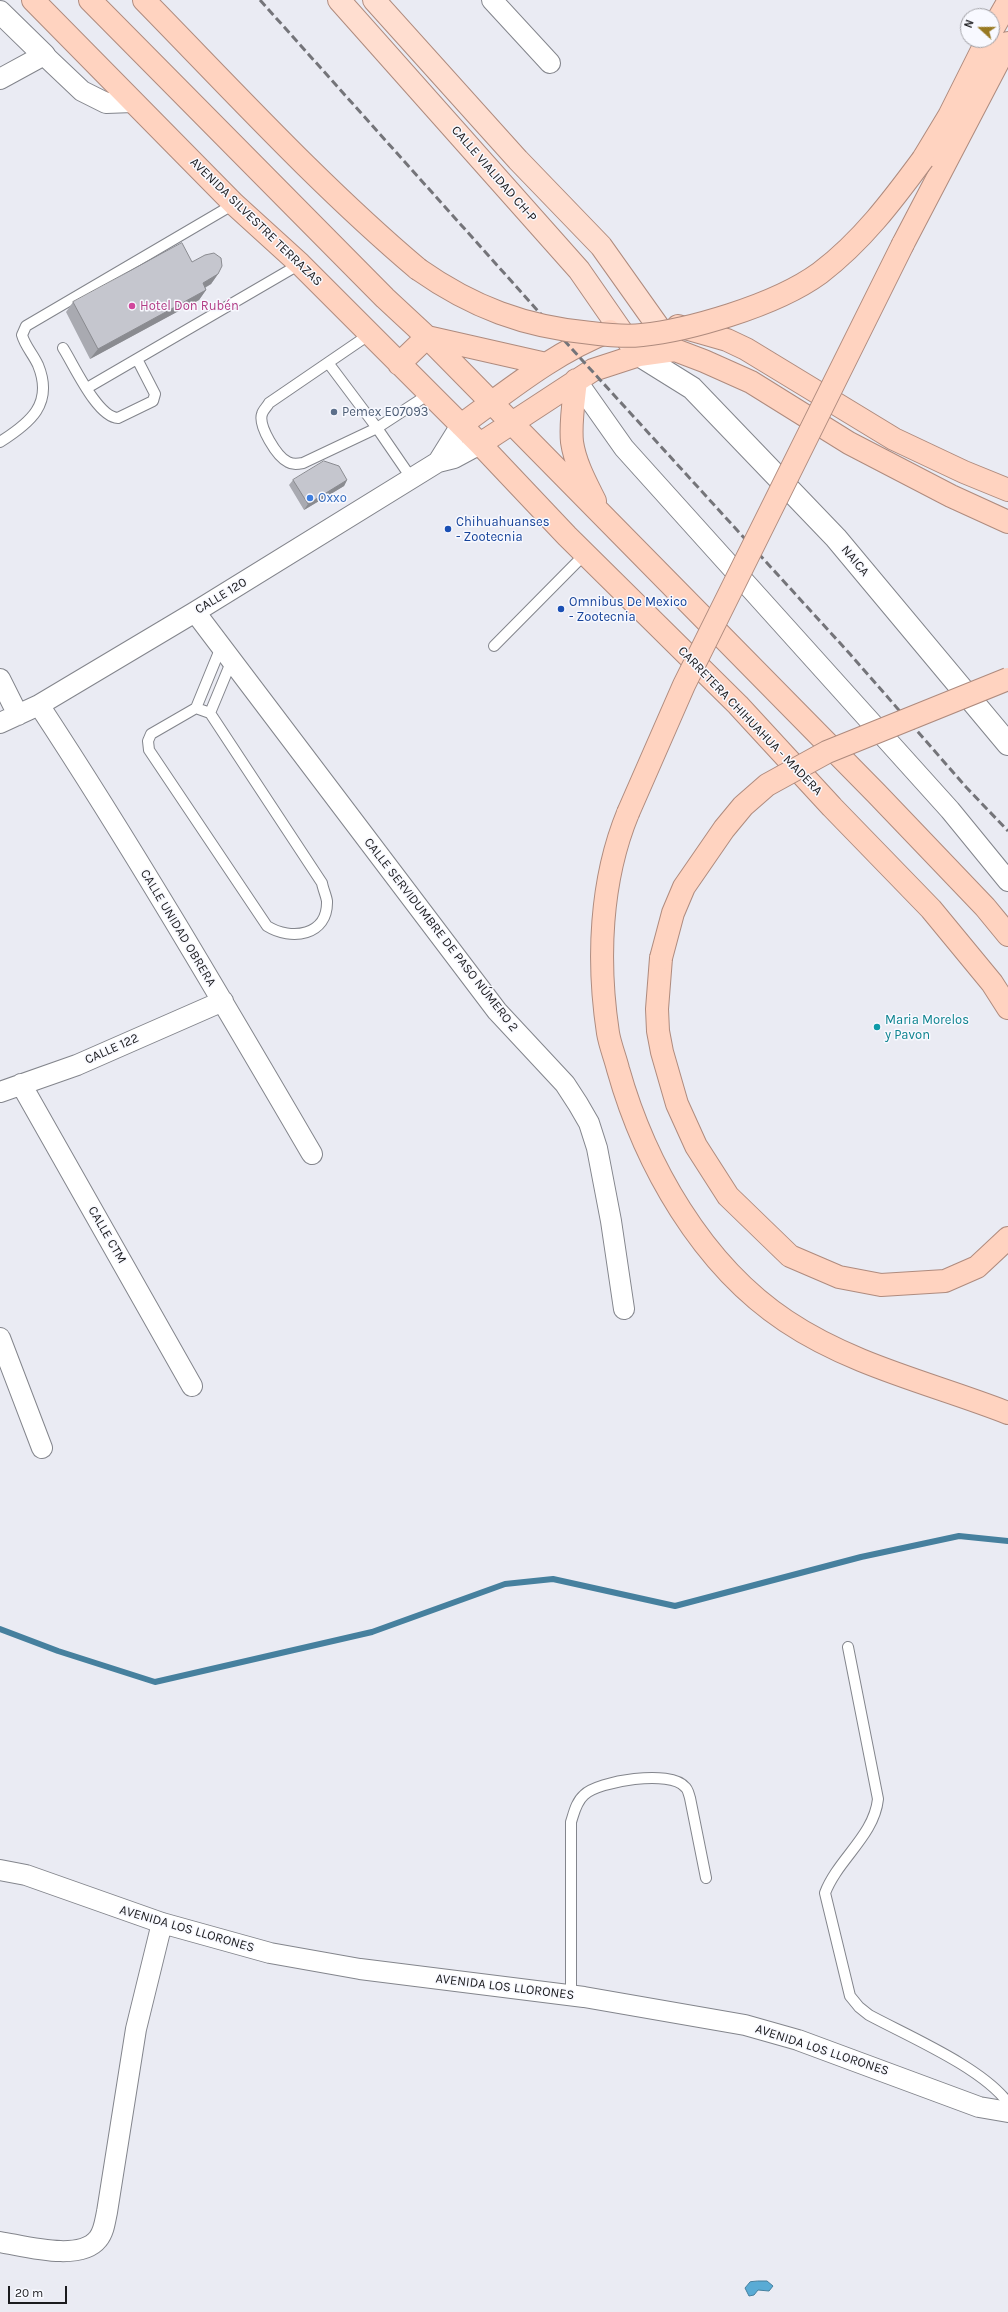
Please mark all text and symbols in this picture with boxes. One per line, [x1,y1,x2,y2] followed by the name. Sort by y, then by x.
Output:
[960,8,1000,48] north arrow
[962,18,977,30] text: N
[448,123,540,225] street label: CALLE VIALIDAD CH-P
[187,155,325,289] street label: AVENIDA SILVESTRE TERRAZAS
[140,298,239,314] place label: Hotel Don Rubén
[127,301,137,311] marker: Hotel Don Rubén
[342,404,429,420] place label: Pemex E07093
[329,407,339,417] marker: Pemex E07093
[318,490,347,506] place label: Oxxo
[305,493,315,503] marker: Oxxo
[456,514,550,545] place label: Chihuahuanses - Zootecnia
[443,524,453,534] marker: Chihuahuanses - Zootecnia
[838,542,872,580] street label: NAICA
[192,574,250,618] street label: CALLE 120
[569,594,687,625] place label: Omnibus De Mexico - Zootecnia
[556,604,566,614] marker: Omnibus De Mexico - Zootecnia
[675,643,825,799] street label: CARRETERA CHIHUAHUA - MADERA
[360,835,522,1035] street label: CALLE SERVIDUMBRE DE PASO NÚMERO 2
[137,867,219,989] street label: CALLE UNIDAD OBRERA
[885,1012,969,1043] place label: Maria Morelos y Pavon
[872,1022,882,1032] marker: Maria Morelos y Pavon
[83,1030,141,1068] street label: CALLE 122
[84,1204,130,1266] street label: CALLE CTM
[118,1902,256,1956] street label: AVENIDA LOS LLORONES
[435,1971,575,2003] street label: AVENIDA LOS LLORONES
[753,2021,891,2079] street label: AVENIDA LOS LLORONES
[10,2278,69,2304] scale bar
[15,2286,43,2300] text: 20 m

